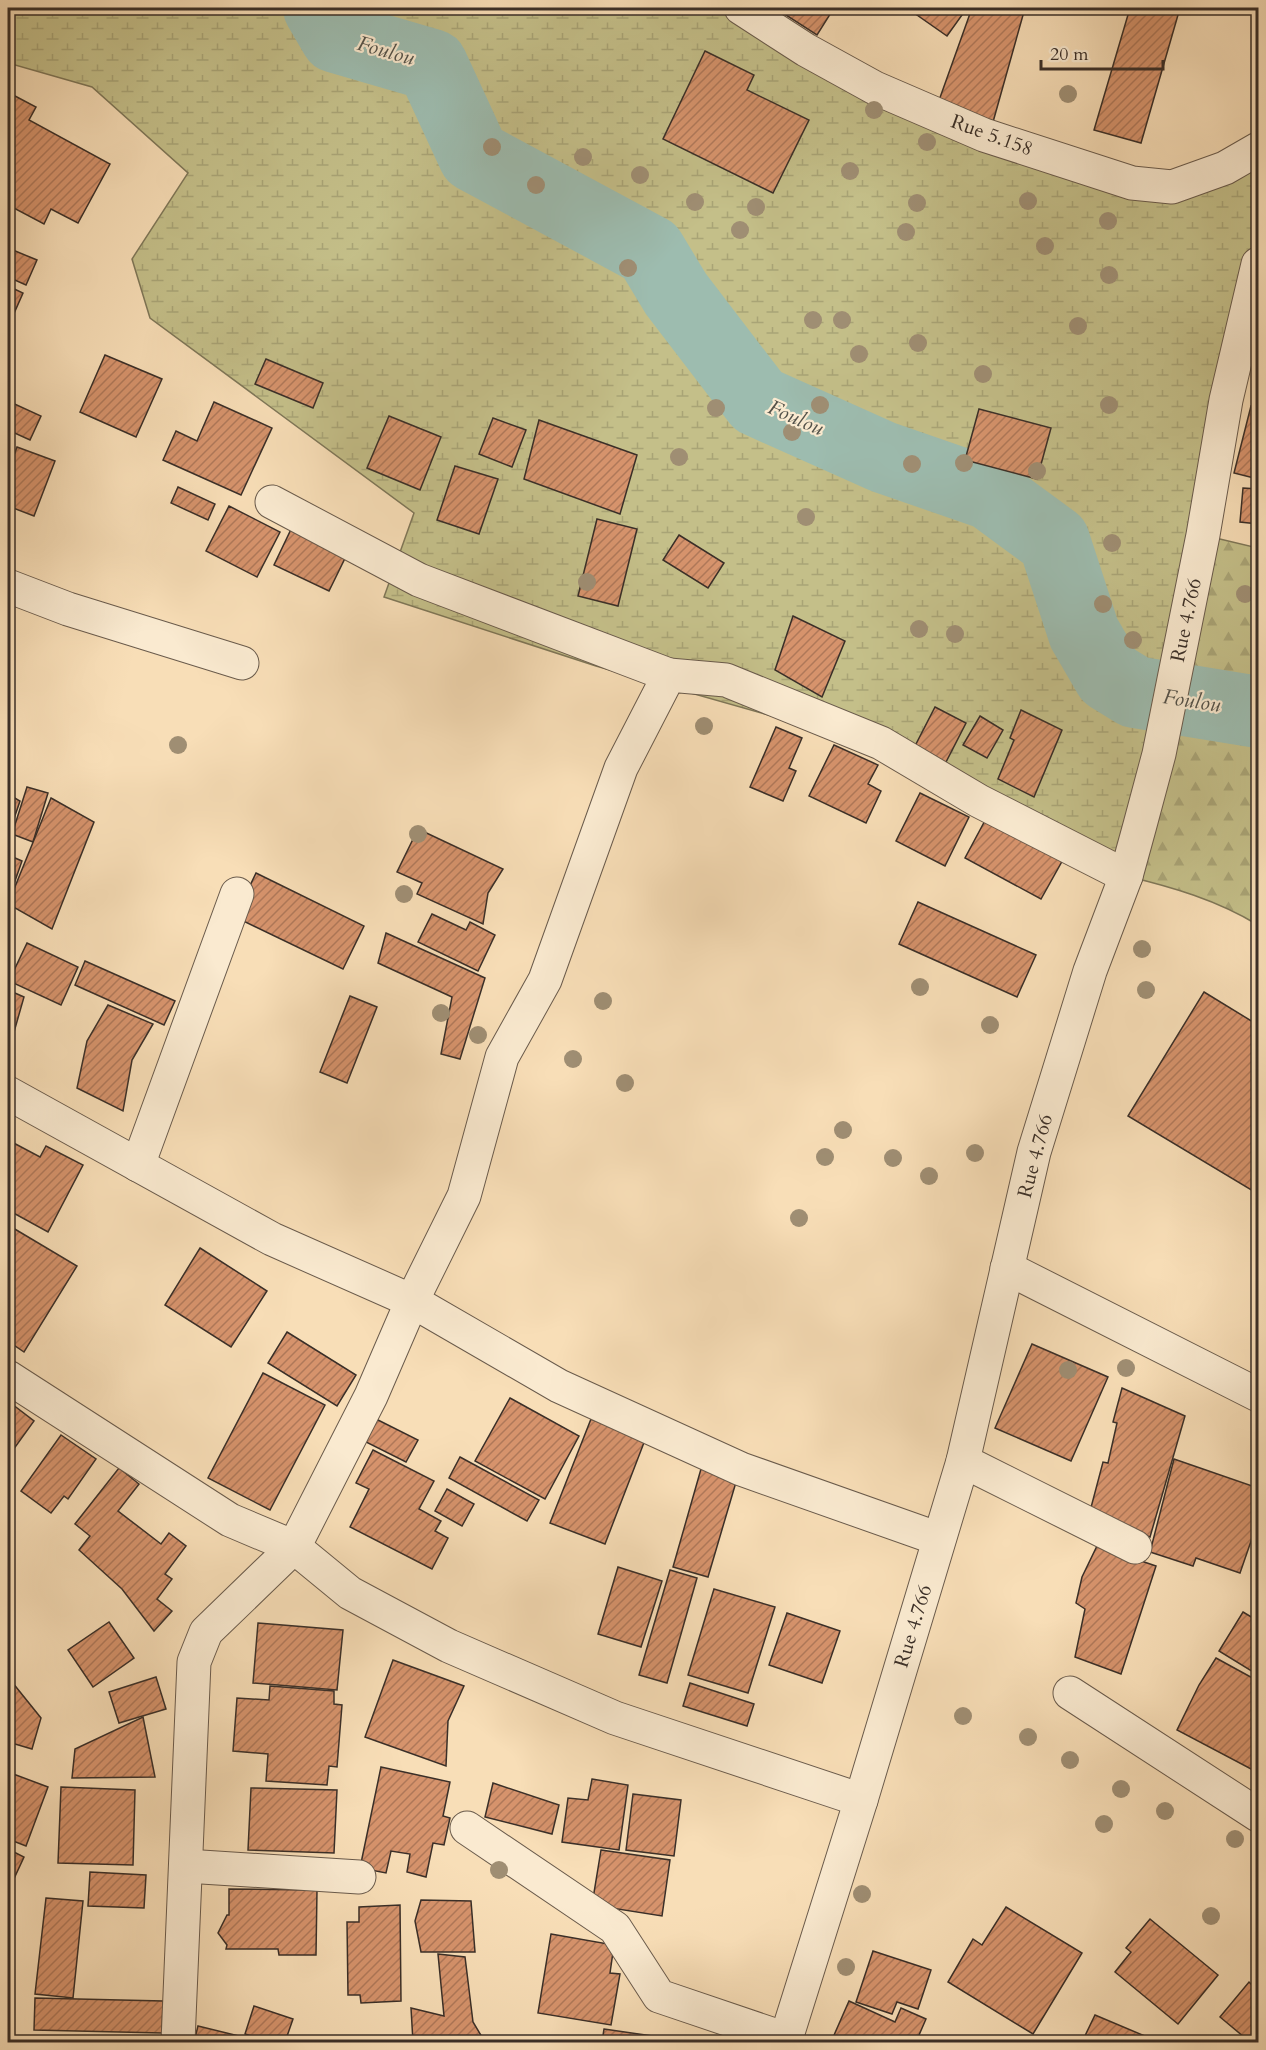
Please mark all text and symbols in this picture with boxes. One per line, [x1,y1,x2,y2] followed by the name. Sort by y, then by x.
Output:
[354,29,418,73] water label: Foulou
[1041,33,1162,71] scale bar
[1050,42,1089,67] text: 20 m
[947,108,1037,162] street label: Rue 5.158
[764,393,829,443] water label: Foulou
[1164,575,1208,665] street label: Rue 4.766
[1161,682,1223,720] water label: Foulou
[1011,1111,1059,1201] street label: Rue 4.766
[888,1581,938,1671] street label: Rue 4.766

